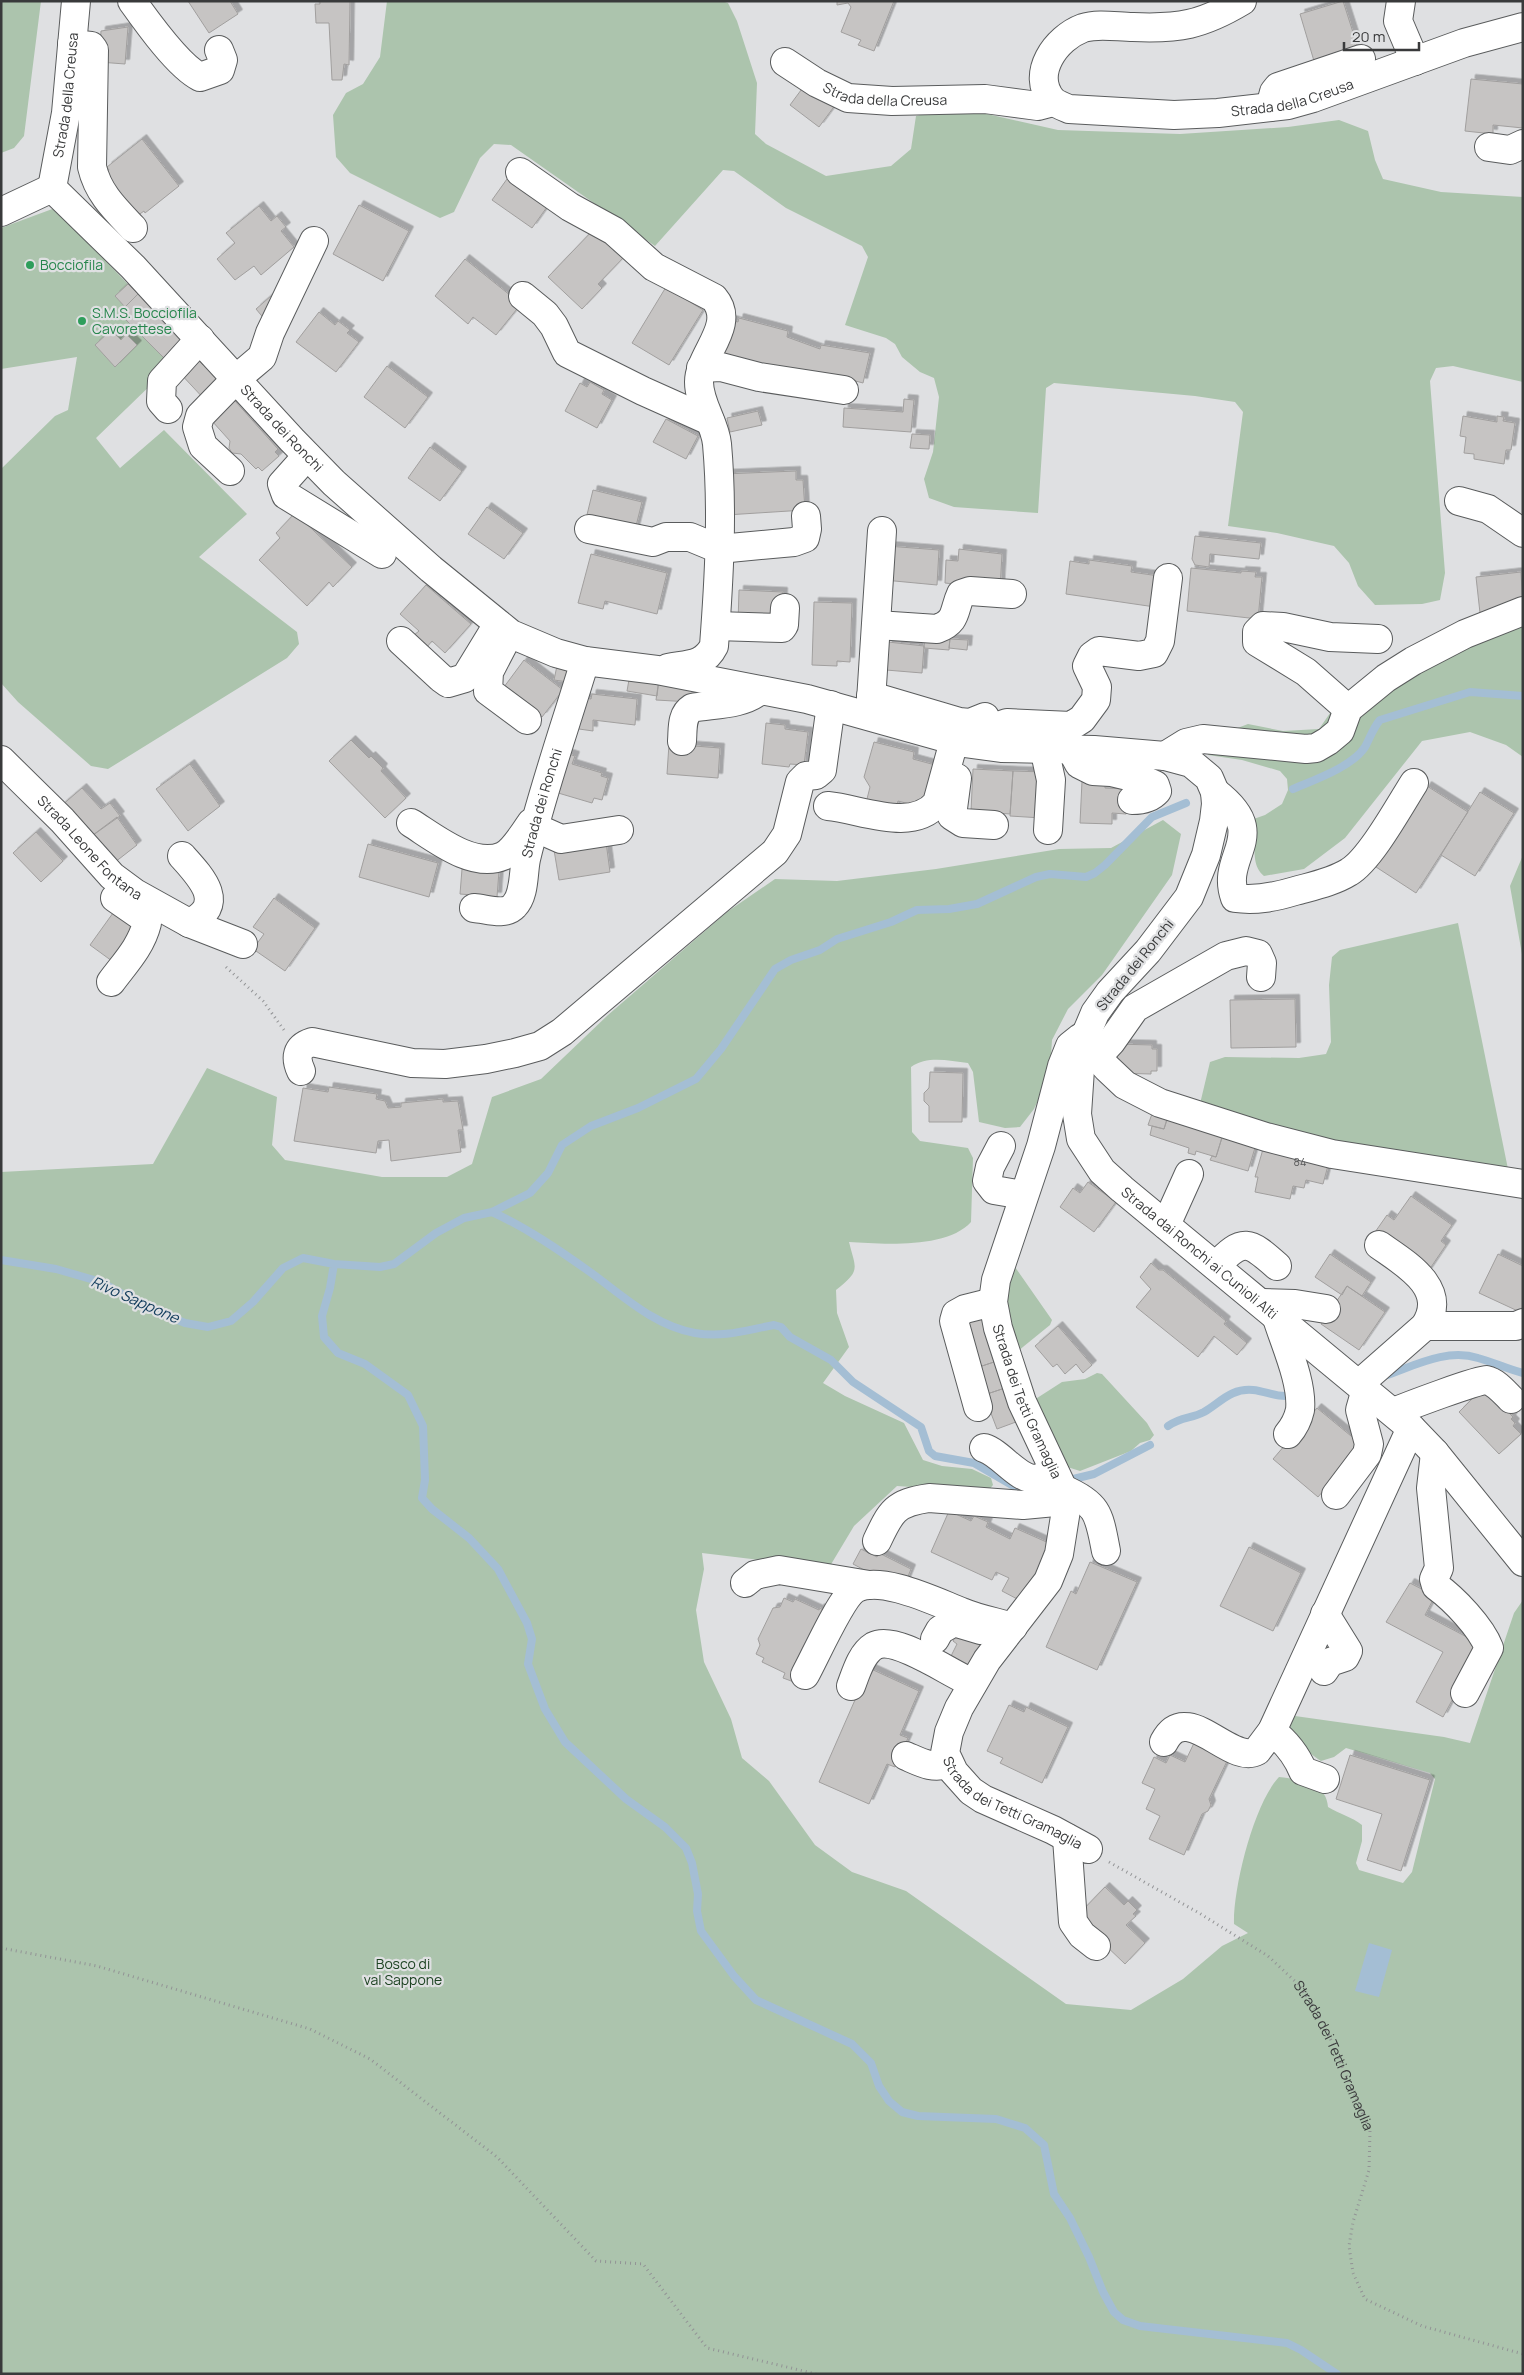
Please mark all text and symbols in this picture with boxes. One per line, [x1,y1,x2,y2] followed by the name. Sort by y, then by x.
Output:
[1344,20,1419,52] scale bar
[1352,26,1385,47] text: 20 m
[48,32,82,159] street label: Strada della Creusa
[1230,74,1356,120] street label: Strada della Creusa
[820,77,947,110] street label: Strada della Creusa
[40,255,103,274] place label: Bocciofila
[24,259,36,271] marker: Bocciofila
[92,303,197,338] place label: S.M.S. Bocciofila Cavorettese
[76,315,88,327] marker: S.M.S. Bocciofila Cavorettese
[237,380,328,476] street label: Strada dei Ronchi
[517,746,566,860] street label: Strada dei Ronchi
[33,791,146,904] street label: Strada Leone Fontana
[1092,915,1178,1015] street label: Strada dei Ronchi
[1294,1154,1306,1169] house number: 84
[1117,1182,1282,1323] street label: Strada dai Ronchi ai Cunioli Alti
[88,1271,184,1329] water label: Rivo Sappone
[988,1322,1067,1481] street label: Strada dei Tetti Gramaglia
[939,1753,1086,1853] street label: Strada dei Tetti Gramaglia
[364,1954,442,1989] park label: Bosco di val Sappone
[1289,1976,1379,2133] street label: Strada dei Tetti Gramaglia

